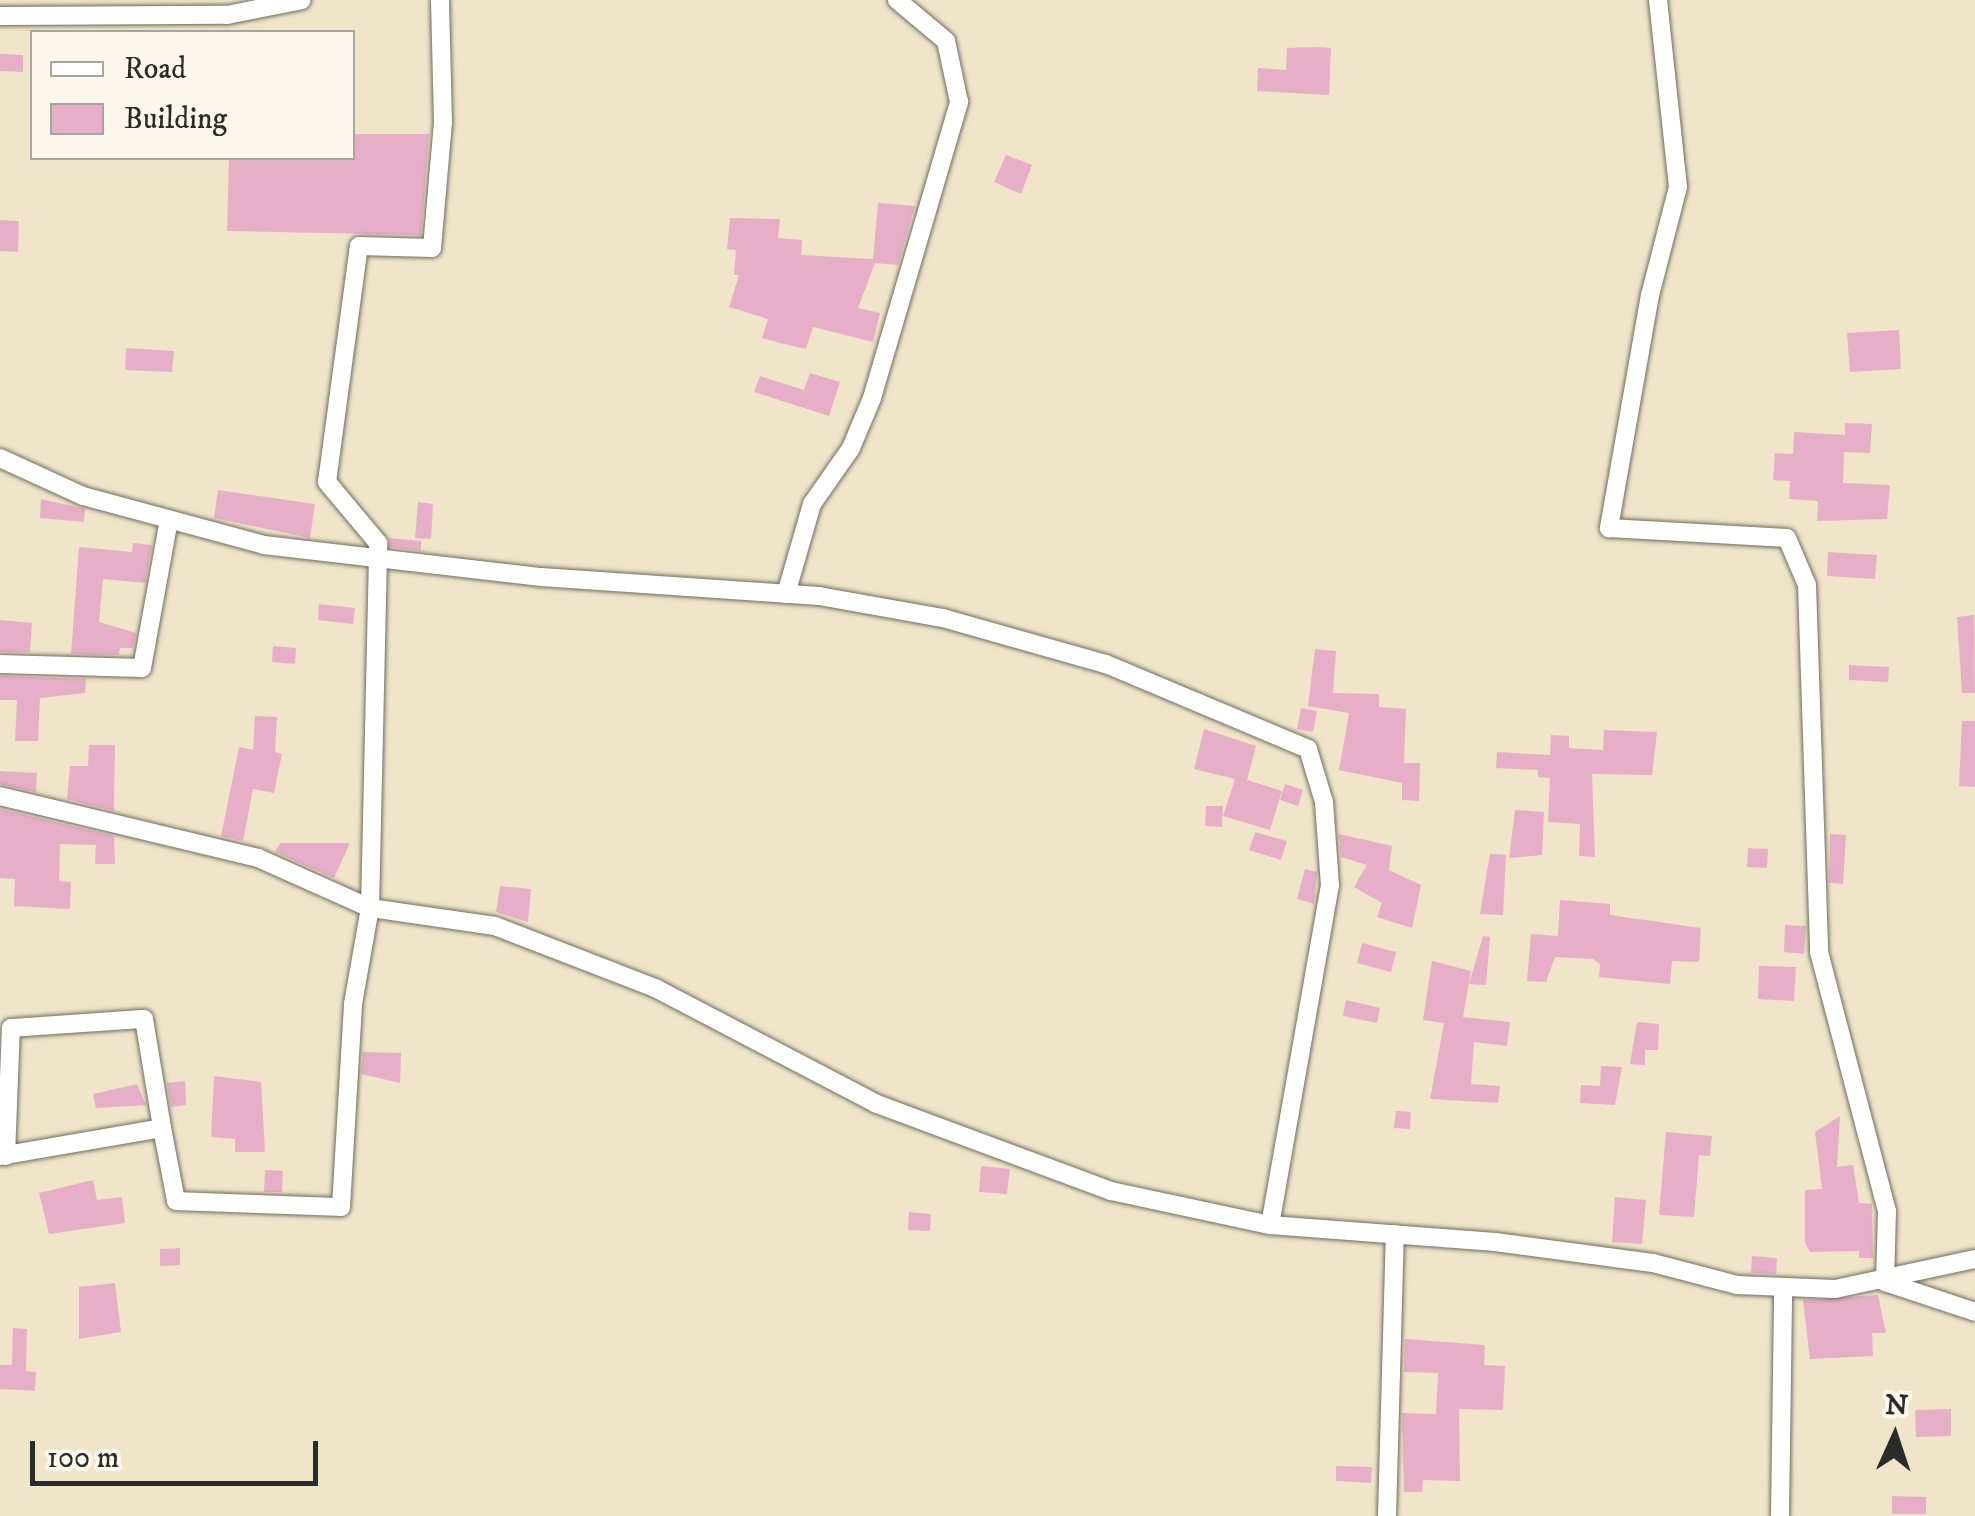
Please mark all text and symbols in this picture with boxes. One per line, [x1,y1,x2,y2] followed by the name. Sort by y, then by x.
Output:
[30,30,355,160] legend
[124,51,186,88] text: Road
[124,101,227,138] text: Building
[1845,1386,1945,1486] north arrow
[1884,1387,1909,1424] text: N
[35,1421,322,1483] scale bar
[47,1440,119,1477] text: 100 m

